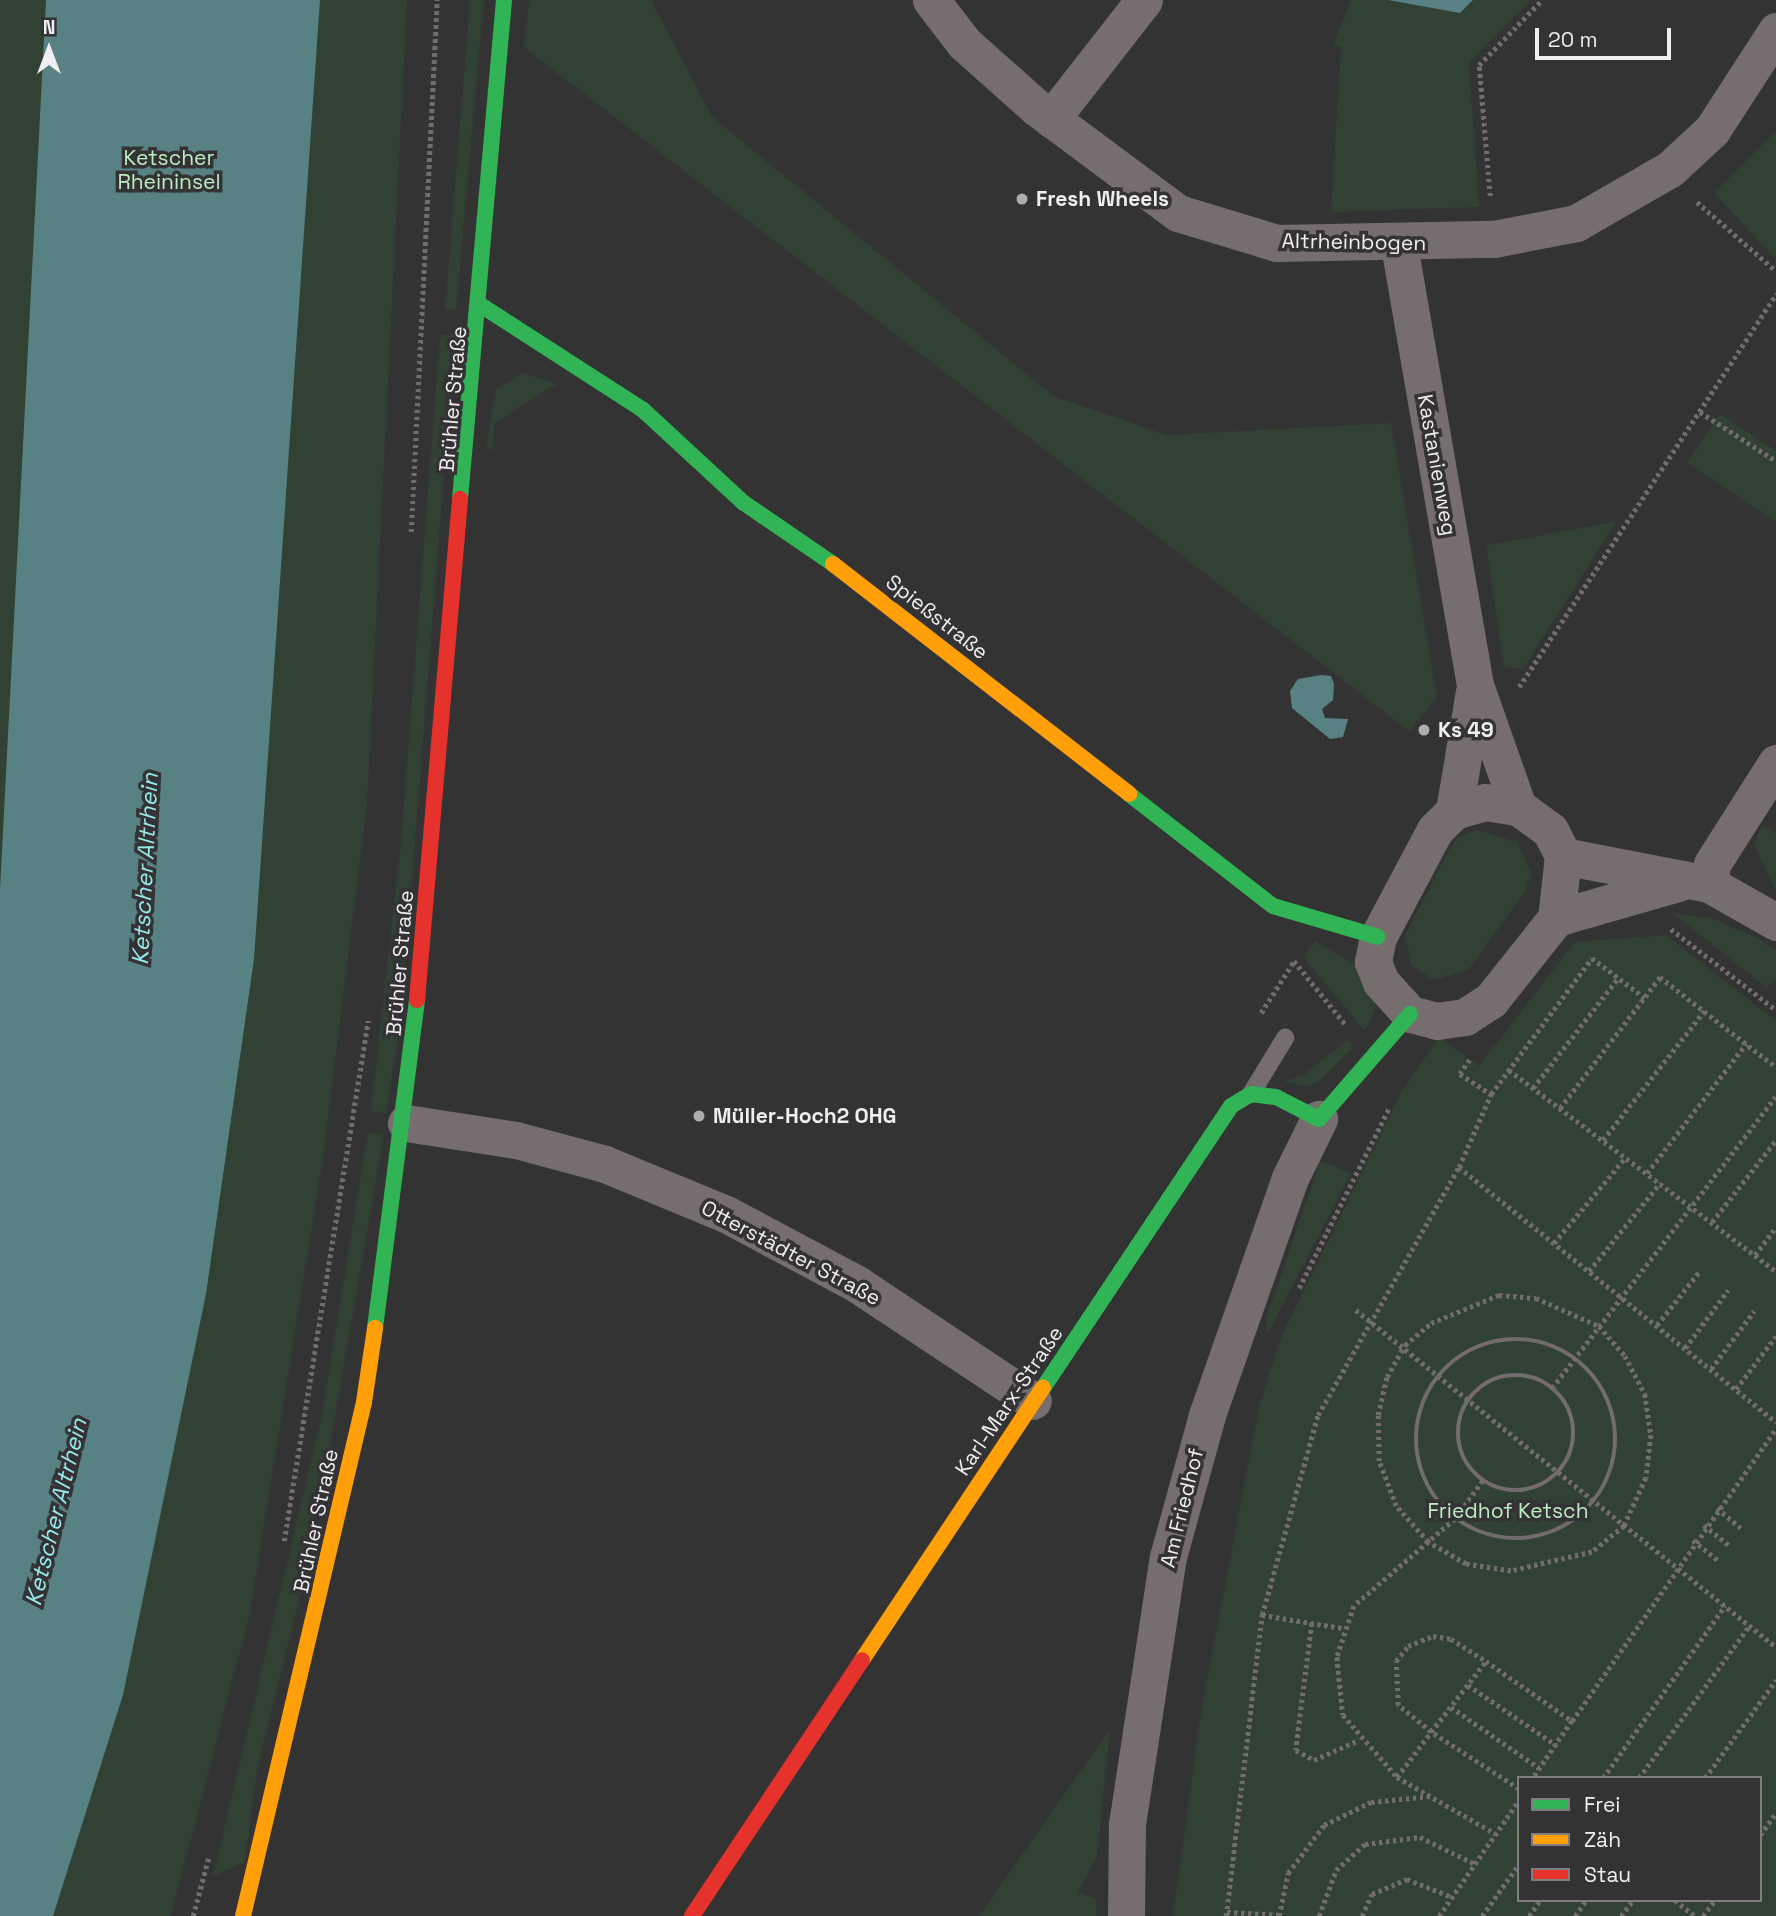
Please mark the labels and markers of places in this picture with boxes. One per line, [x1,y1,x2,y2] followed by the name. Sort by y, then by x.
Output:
[1036,186,1169,212] place label: Fresh Wheels
[1014,191,1030,207] marker: Fresh Wheels
[1438,717,1494,743] place label: Ks 49
[1416,722,1432,738] marker: Ks 49
[713,1103,896,1129] place label: Müller-Hoch2 OHG
[691,1108,707,1124] marker: Müller-Hoch2 OHG

